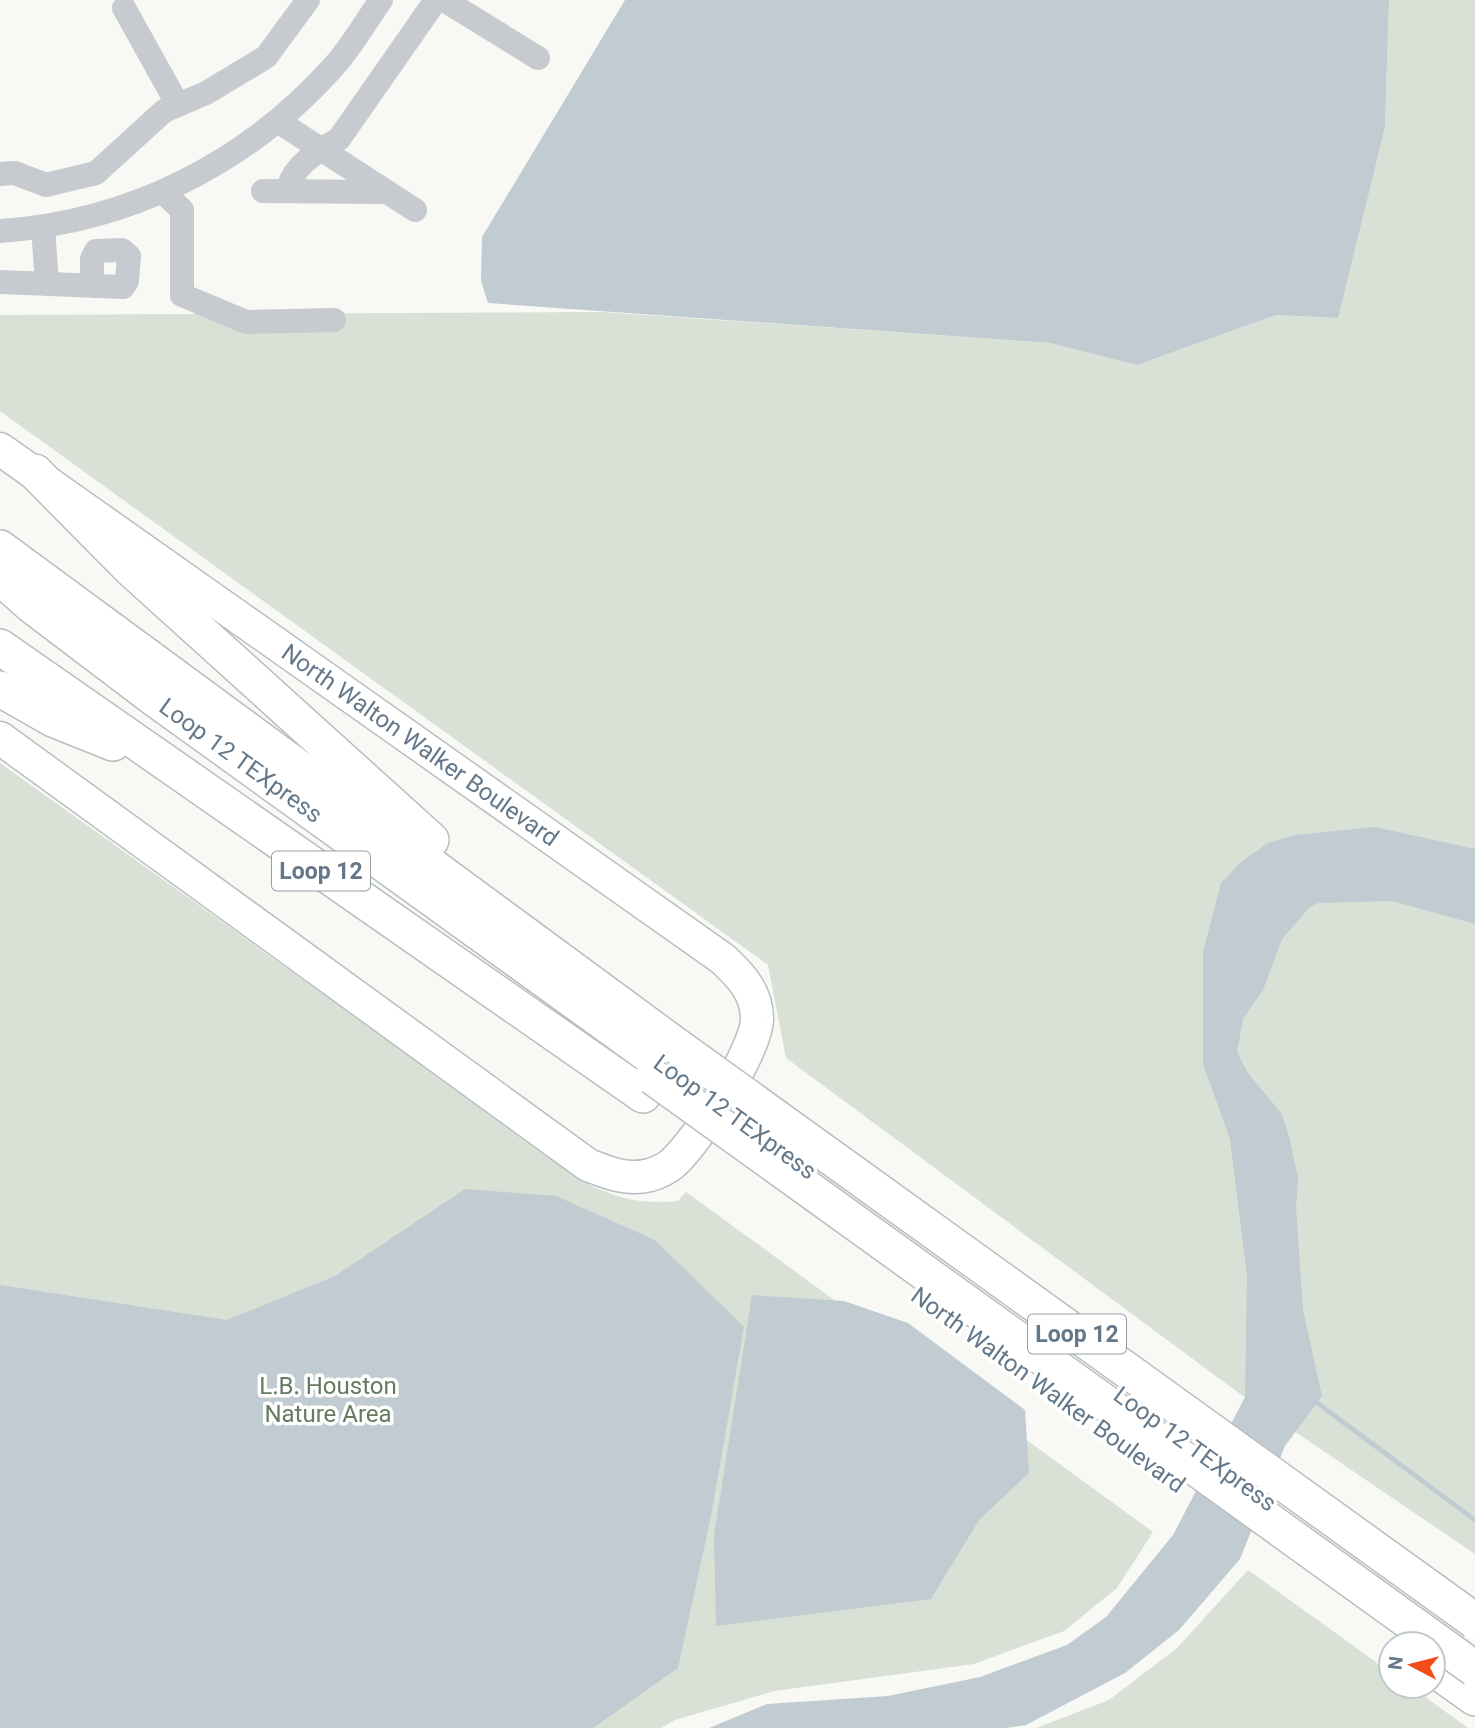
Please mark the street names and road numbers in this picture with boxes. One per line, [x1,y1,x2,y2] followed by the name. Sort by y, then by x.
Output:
[276,638,564,852] street label: North Walton Walker Boulevard
[154,692,328,829] street label: Loop 12 TEXpress
[272,852,370,890] road number: Loop 12
[648,1049,822,1185] street label: Loop 12 TEXpress
[906,1281,1190,1499] street label: North Walton Walker Boulevard
[1028,1315,1126,1354] road number: Loop 12
[1108,1381,1282,1517] street label: Loop 12 TEXpress

